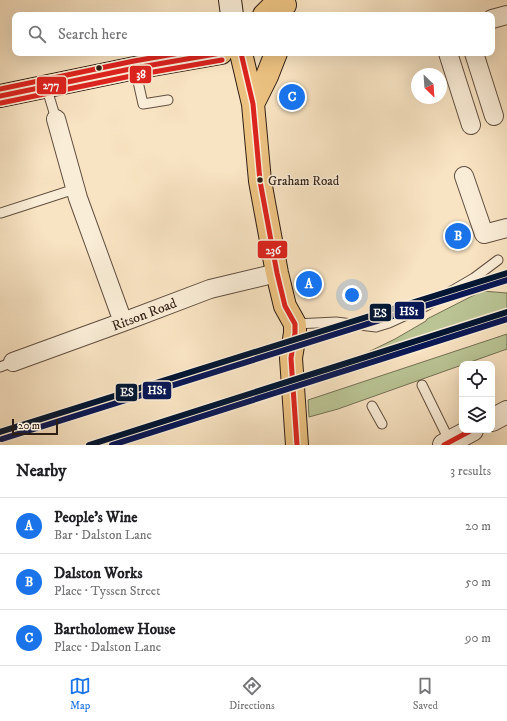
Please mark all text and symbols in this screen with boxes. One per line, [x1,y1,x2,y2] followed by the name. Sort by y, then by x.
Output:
[12,12,495,56] search box
[26,23,48,45] icon: search
[58,25,127,44] text: Search here
[94,63,104,73] unlabelled marker
[129,65,152,84] line badge: 38
[136,68,146,82] text: 38
[411,68,447,104] north arrow
[36,76,67,95] line badge: 277
[43,79,60,93] text: 277
[279,82,305,112] pin: C
[268,173,340,189] place label: Graham Road
[255,175,265,185] marker: Graham Road
[445,221,471,251] pin: B
[257,240,288,259] line badge: 236
[265,244,282,258] text: 236
[296,269,322,299] pin: A
[342,285,362,305] your location
[109,294,179,336] street label: Ritson Road
[394,301,425,320] line badge: HS1
[369,303,392,322] line badge: ES
[399,305,419,319] text: HS1
[373,307,387,321] text: ES
[459,361,495,433] map controls
[459,361,495,397] button: locate
[142,381,172,400] line badge: HS1
[115,383,138,402] line badge: ES
[147,384,167,398] text: HS1
[120,386,134,400] text: ES
[459,397,495,433] button: layers
[12,417,58,436] scale bar
[18,419,40,433] text: 20 m
[16,460,66,482] text: Nearby
[450,463,491,479] text: 3 results
[54,508,138,527] text: People's Wine
[25,518,33,534] text: A
[465,518,491,534] text: 20 m
[54,527,152,543] text: Bar · Dalston Lane
[54,564,142,583] text: Dalston Works
[25,574,33,590] text: B
[465,574,491,590] text: 50 m
[54,583,160,599] text: Place · Tyssen Street
[54,620,175,639] text: Bartholomew House
[25,630,33,646] text: C
[465,630,491,646] text: 90 m
[54,639,161,655] text: Place · Dalston Lane
[69,675,91,713] tab: Map
[229,675,275,713] tab: Directions
[413,675,438,713] tab: Saved

